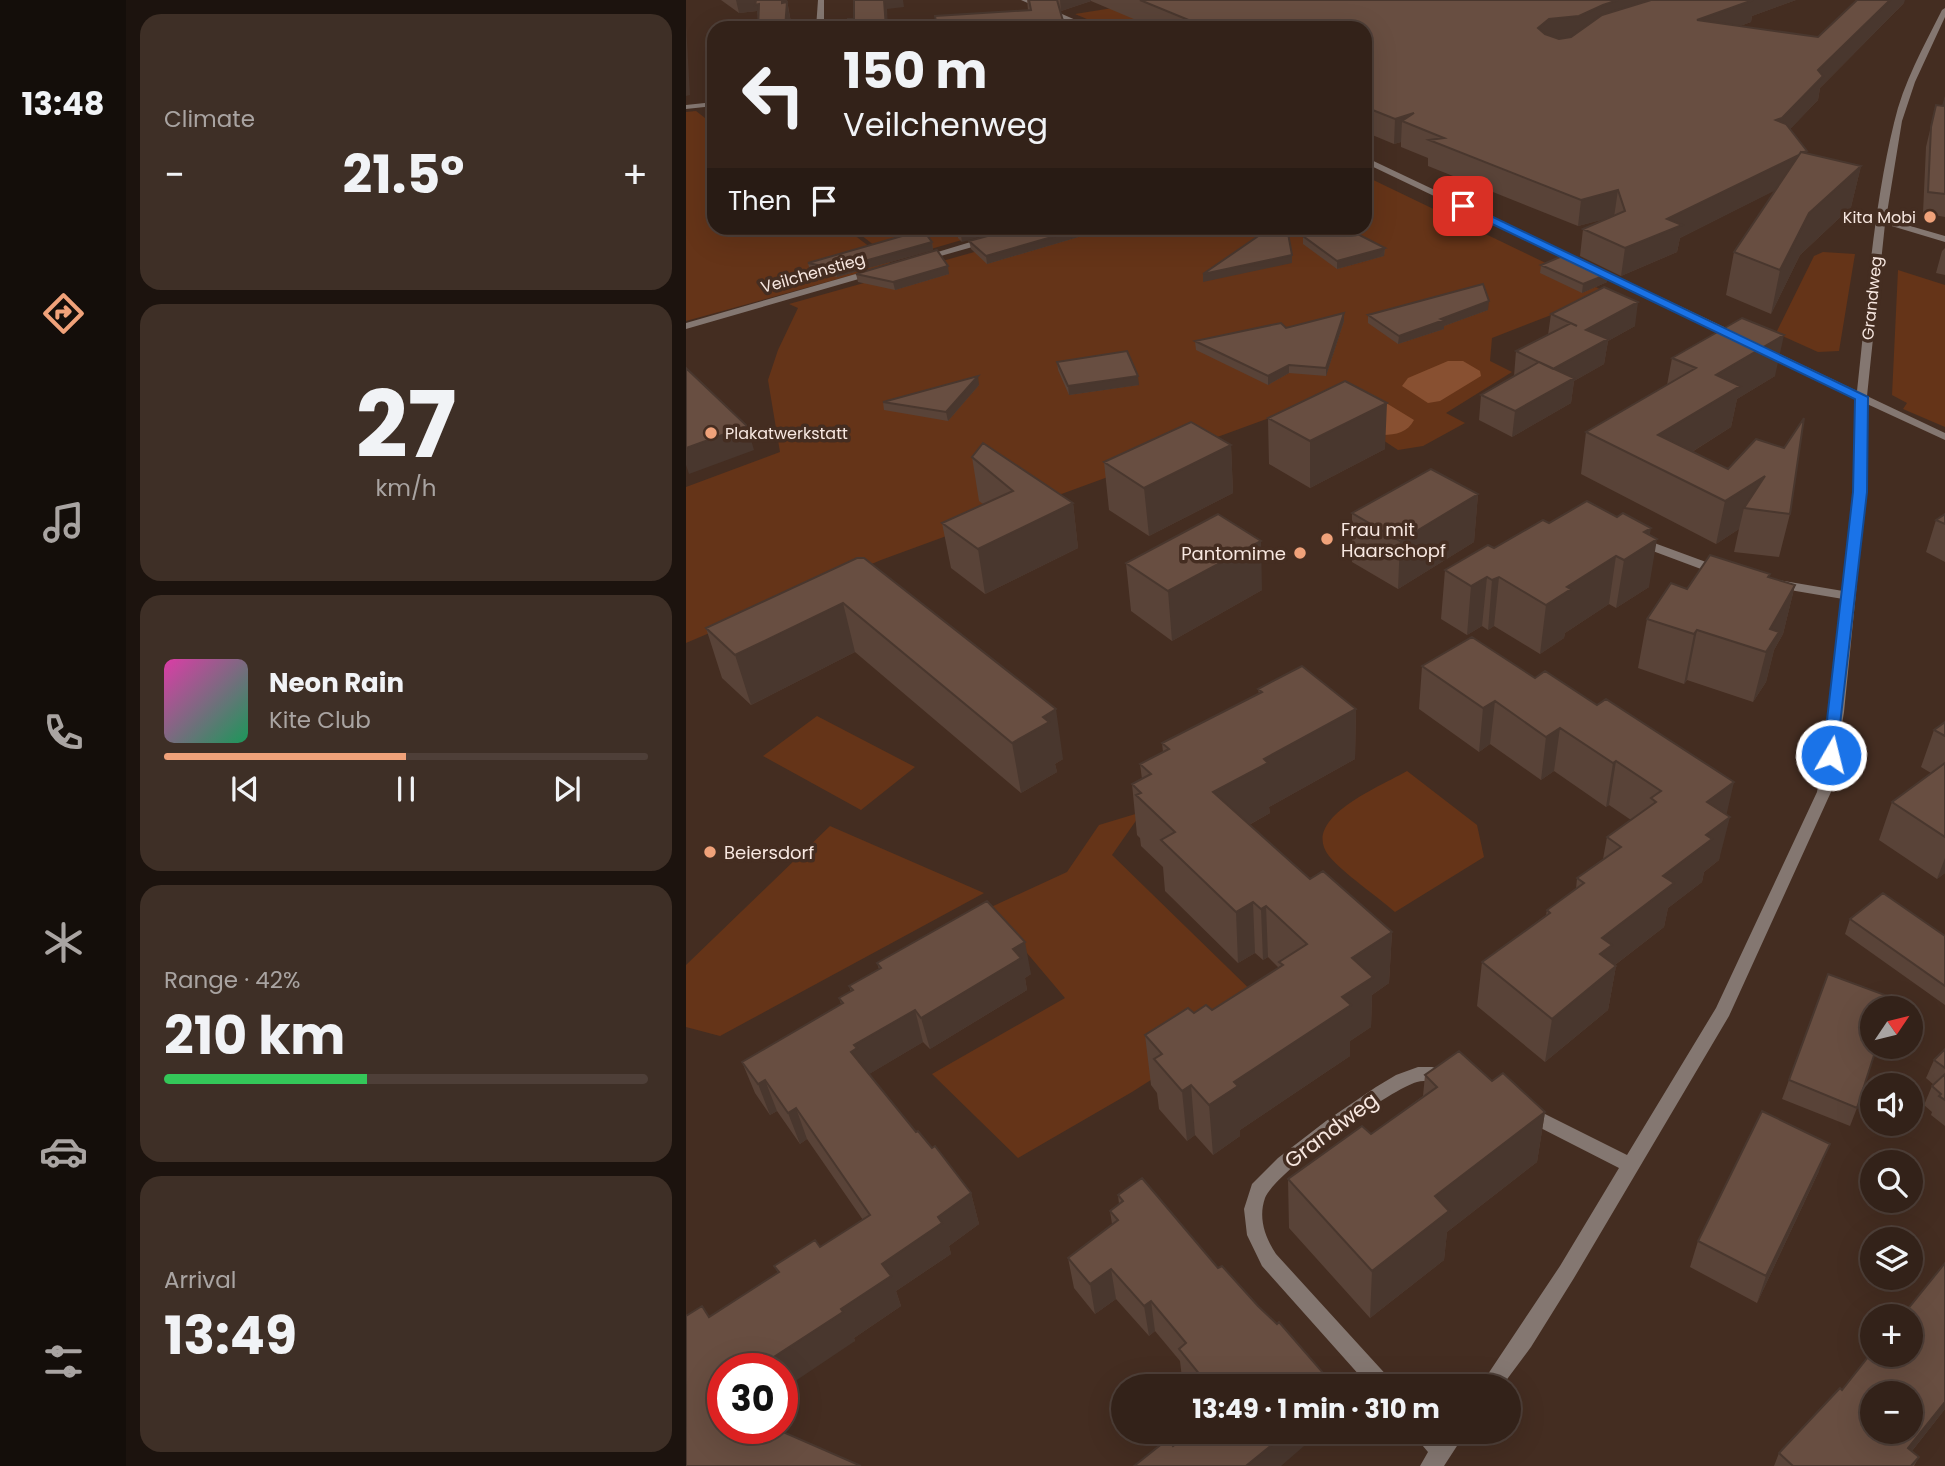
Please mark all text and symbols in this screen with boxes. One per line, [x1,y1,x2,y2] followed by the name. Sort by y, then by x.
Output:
[843,37,988,105] text: 150 m
[728,49,819,140] icon: left
[22,81,104,126] text: 13:48
[843,102,1048,147] text: Veilchenweg
[164,103,255,135] text: Climate
[343,138,464,211] text: 21.5°
[164,148,185,201] text: −
[622,148,648,201] text: +
[1433,176,1493,236] pin
[805,182,843,220] icon: arrive
[728,183,791,219] text: Then
[1444,187,1482,225] icon: arrive
[1843,206,1916,229] place label: Kita Mobi
[1922,209,1938,225] marker: Kita Mobi
[758,247,868,299] street label: Veilchenstieg
[1856,255,1888,341] street label: Grandweg
[39,289,88,338] icon: directions
[356,361,456,489] text: 27
[725,422,848,445] place label: Plakatwerkstatt
[703,425,719,441] marker: Plakatwerkstatt
[375,472,437,504] text: km/h
[39,498,88,547] icon: music
[1341,517,1446,563] place label: Frau mit Haarschopf
[1319,531,1335,547] marker: Frau mit Haarschopf
[1181,541,1286,566] place label: Pantomime
[1292,545,1308,561] marker: Pantomime
[269,665,404,701] text: Neon Rain
[269,704,371,736] text: Kite Club
[39,708,88,757] icon: phone
[1794,718,1868,792] position arrow
[226,770,264,808] icon: previous
[387,770,425,808] icon: pause
[548,770,586,808] icon: next
[724,840,814,865] place label: Beiersdorf
[702,844,718,860] marker: Beiersdorf
[39,918,88,967] icon: climate
[164,964,300,996] text: Range · 42%
[1860,996,1923,1059] north arrow
[1860,996,1923,1444] map controls
[164,999,345,1072] text: 210 km
[1860,1073,1923,1136] button: sound
[1278,1085,1384,1175] street label: Grandweg
[39,1127,88,1176] icon: car
[1860,1150,1923,1213] button: search
[1860,1227,1923,1290] button: layers
[164,1264,236,1296] text: Arrival
[164,1299,297,1372] text: 13:49
[1860,1304,1923,1367] button: +
[39,1337,88,1386] icon: filters
[707,1353,798,1444] speed limit sign: 30
[1860,1381,1923,1444] button: −
[1192,1391,1440,1427] text: 13:49 · 1 min · 310 m

